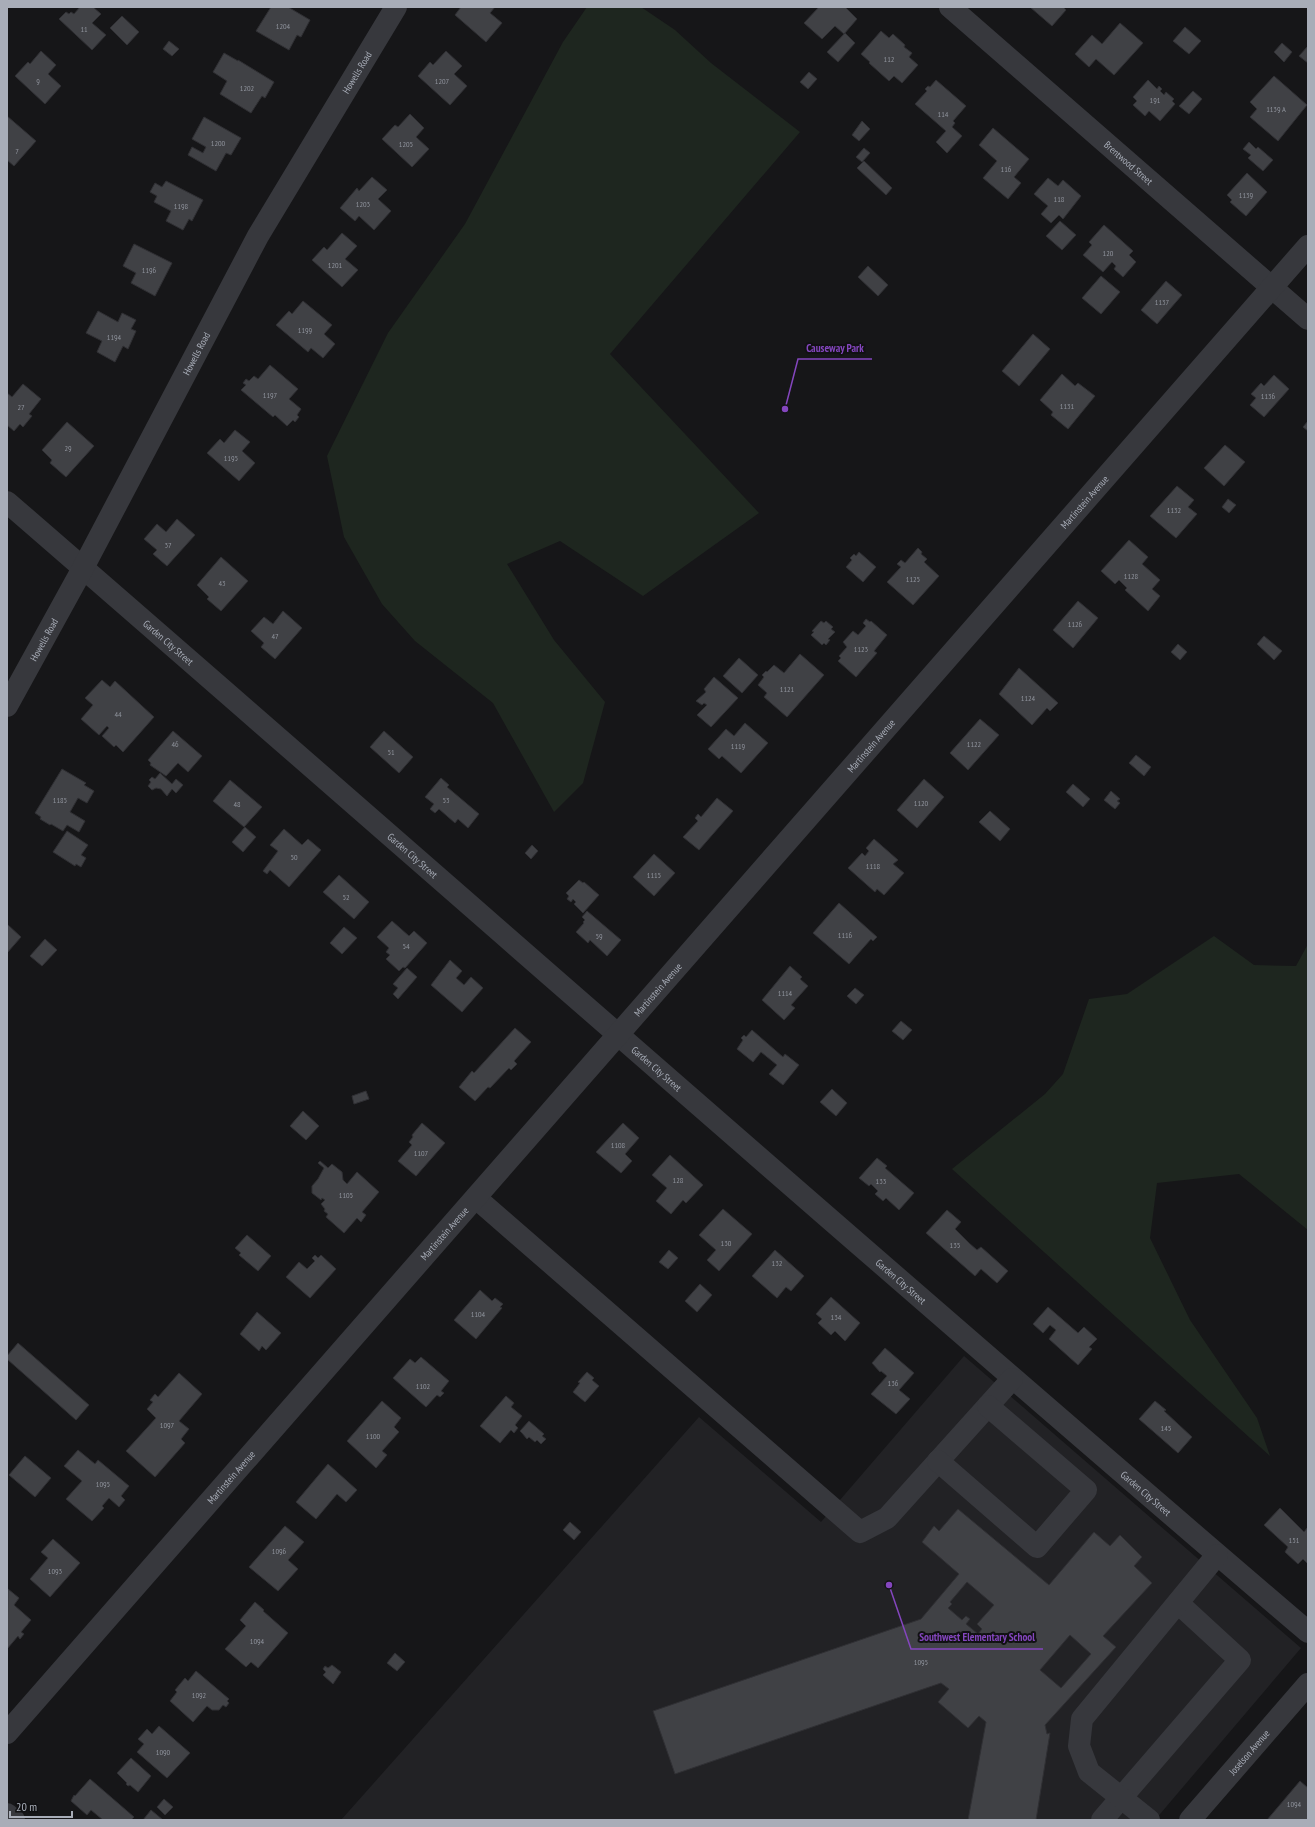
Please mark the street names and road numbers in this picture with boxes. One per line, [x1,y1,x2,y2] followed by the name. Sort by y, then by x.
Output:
[339,49,374,96] street label: Howells Road
[1102,138,1156,188] street label: Brentwood Street
[179,330,213,377] street label: Howells Road
[1057,472,1111,531] street label: Martinstein Avenue
[27,616,61,663] street label: Howells Road
[141,617,197,668] street label: Garden City Street
[844,716,898,775] street label: Martinstein Avenue
[385,830,441,881] street label: Garden City Street
[631,960,684,1019] street label: Martinstein Avenue
[629,1043,685,1094] street label: Garden City Street
[417,1204,471,1263] street label: Martinstein Avenue
[873,1256,929,1307] street label: Garden City Street
[204,1448,258,1506] street label: Martinstein Avenue
[1118,1468,1174,1519] street label: Garden City Street
[1225,1727,1272,1778] street label: Joselson Avenue

